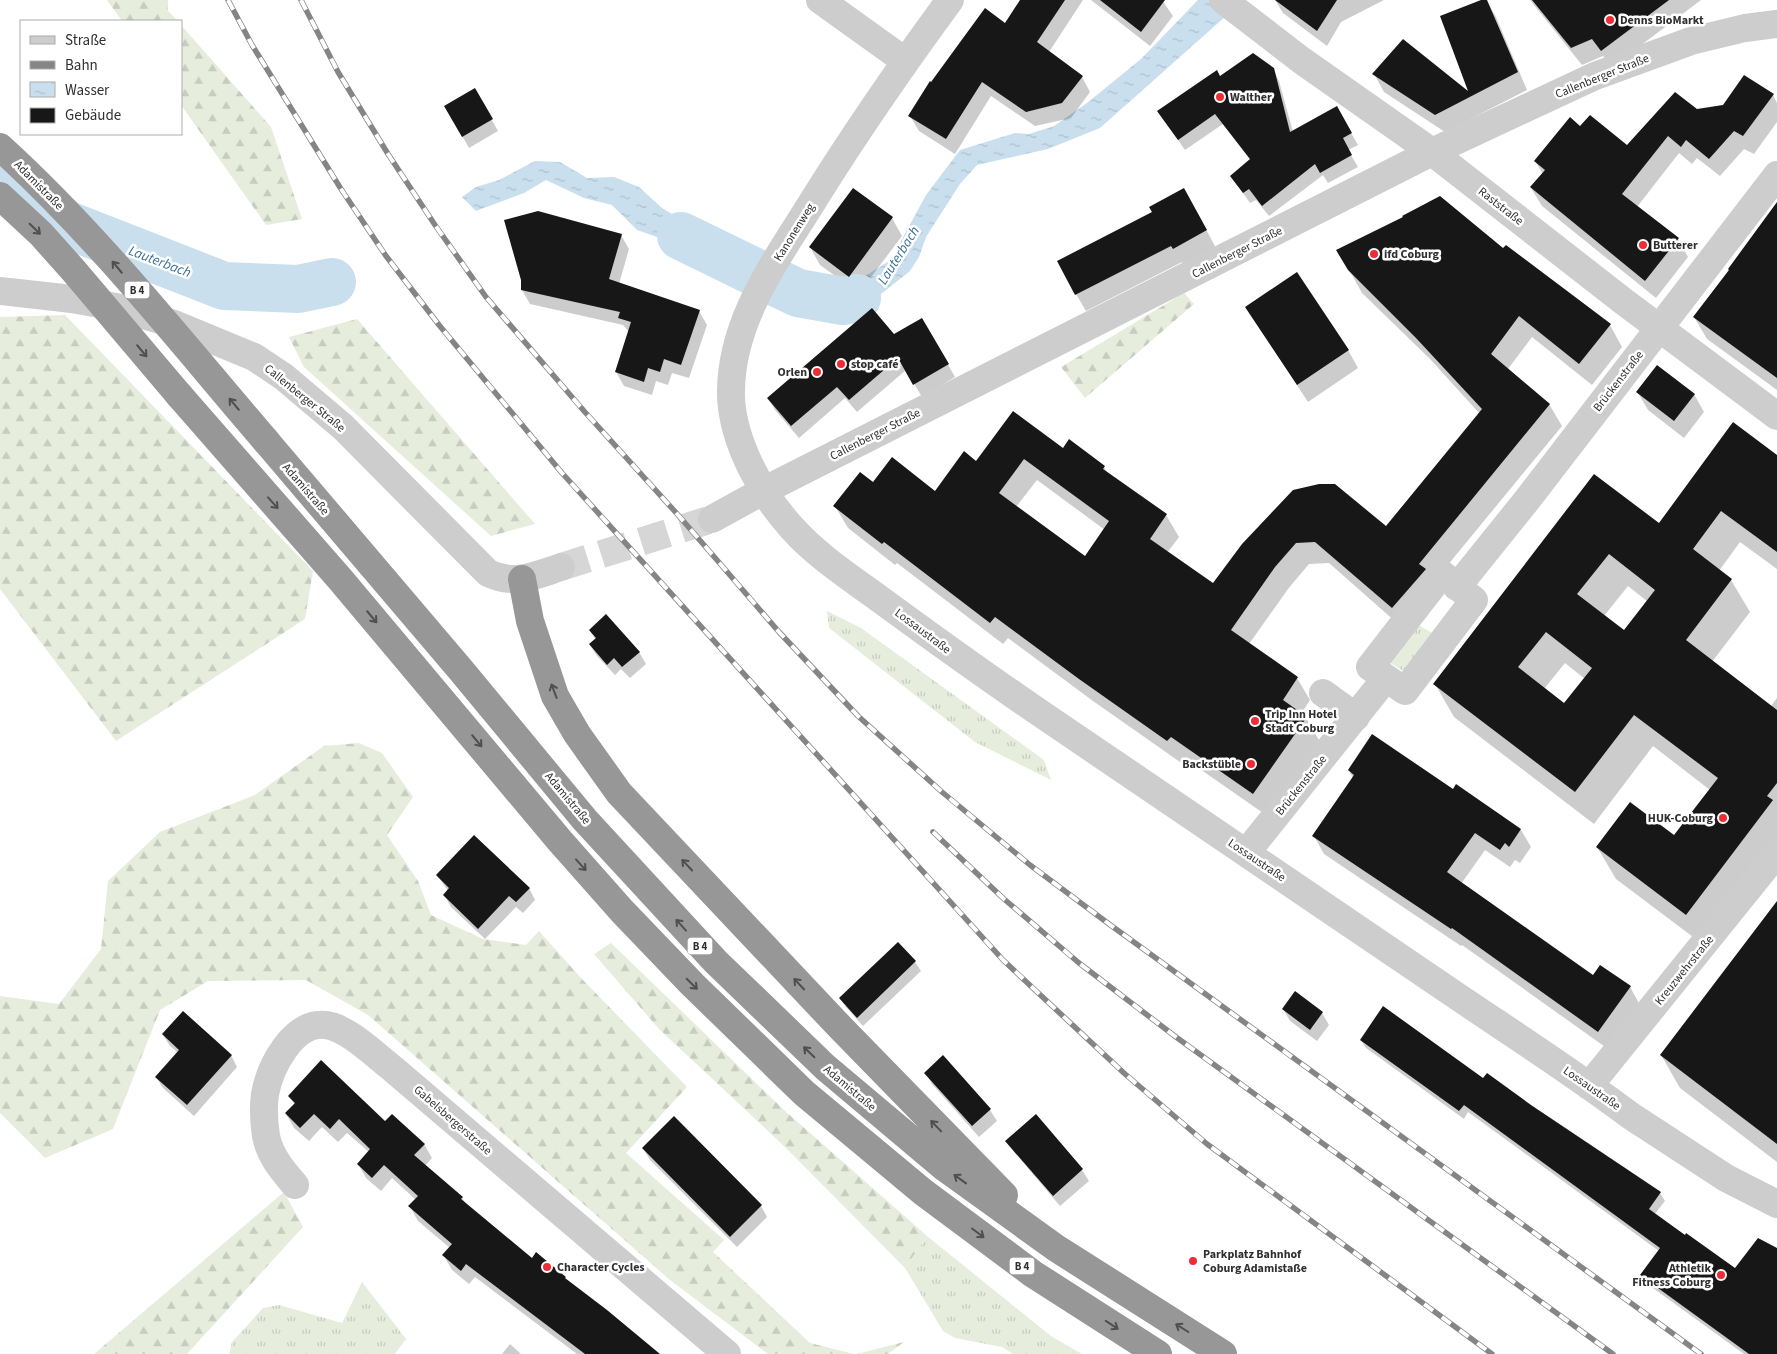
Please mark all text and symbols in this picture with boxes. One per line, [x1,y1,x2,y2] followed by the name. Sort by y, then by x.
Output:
[1620,12,1704,29] place label: Denns BioMarkt
[1604,14,1616,26] marker: Denns BioMarkt
[20,20,182,135] legend
[65,30,106,51] text: Straße
[1553,50,1652,103] street label: Callenberger Straße
[65,55,98,76] text: Bahn
[65,80,110,101] text: Wasser
[1230,89,1272,106] place label: Walther
[1214,91,1226,103] marker: Walther
[65,105,121,126] text: Gebäude
[10,157,67,214] street label: Adamistraße
[1474,183,1527,229] street label: Raststraße
[770,200,819,265] street label: Kanonenweg
[873,222,925,289] water label: Lauterbach
[1189,222,1285,283] street label: Callenberger Straße
[29,223,42,235] one-way arrow
[1653,237,1698,254] place label: Butterer
[1637,239,1649,251] marker: Butterer
[126,241,194,283] water label: Lauterbach
[1384,246,1440,263] place label: ifd Coburg
[1368,248,1380,260] marker: ifd Coburg
[112,261,123,274] one-way arrow
[124,282,150,298] road number: B 4
[137,345,148,358] one-way arrow
[1589,347,1648,415] street label: Brückenstraße
[851,356,898,373] place label: stop café
[835,358,847,370] marker: stop café
[261,360,349,436] street label: Callenberger Straße
[778,364,807,381] place label: Orlen
[811,366,823,378] marker: Orlen
[228,398,240,411] one-way arrow
[827,404,923,465] street label: Callenberger Straße
[278,460,333,519] street label: Adamistraße
[267,497,278,510] one-way arrow
[891,605,954,658] street label: Lossaustraße
[366,610,377,623] one-way arrow
[549,684,558,700] one-way arrow
[1265,706,1337,737] place label: Trip Inn Hotel Stadt Coburg
[1249,715,1261,727] marker: Trip Inn Hotel Stadt Coburg
[471,734,482,747] one-way arrow
[1272,752,1331,819] street label: Brückenstraße
[1182,756,1241,773] place label: Backstüble
[1245,758,1257,770] marker: Backstüble
[541,768,595,828] street label: Adamistraße
[1648,810,1714,827] place label: HUK-Coburg
[1717,812,1729,824] marker: HUK-Coburg
[1224,835,1289,886] street label: Lossaustraße
[575,859,587,872] one-way arrow
[681,859,693,872] one-way arrow
[675,918,687,931] one-way arrow
[1651,932,1718,1009] street label: Kreuzwehrstraße
[688,938,712,954] road number: B 4
[793,977,805,990] one-way arrow
[686,978,698,990] one-way arrow
[803,1046,815,1058] one-way arrow
[820,1061,880,1115] street label: Adamistraße
[1560,1062,1624,1114] street label: Lossaustraße
[410,1082,495,1159] street label: Gabelsbergerstraße
[930,1119,942,1132] one-way arrow
[953,1174,967,1184] one-way arrow
[971,1227,984,1238] one-way arrow
[1203,1246,1307,1277] place label: Parkplatz Bahnhof Coburg Adamistaße
[1187,1255,1199,1267] marker: Parkplatz Bahnhof Coburg Adamistaße
[1010,1258,1034,1274] road number: B 4
[557,1259,645,1276] place label: Character Cycles
[1632,1260,1712,1291] place label: Athletik Fitness Coburg
[541,1261,553,1273] marker: Character Cycles
[1715,1269,1727,1281] marker: Athletik Fitness Coburg
[1104,1320,1118,1330] one-way arrow
[1175,1323,1189,1333] one-way arrow

